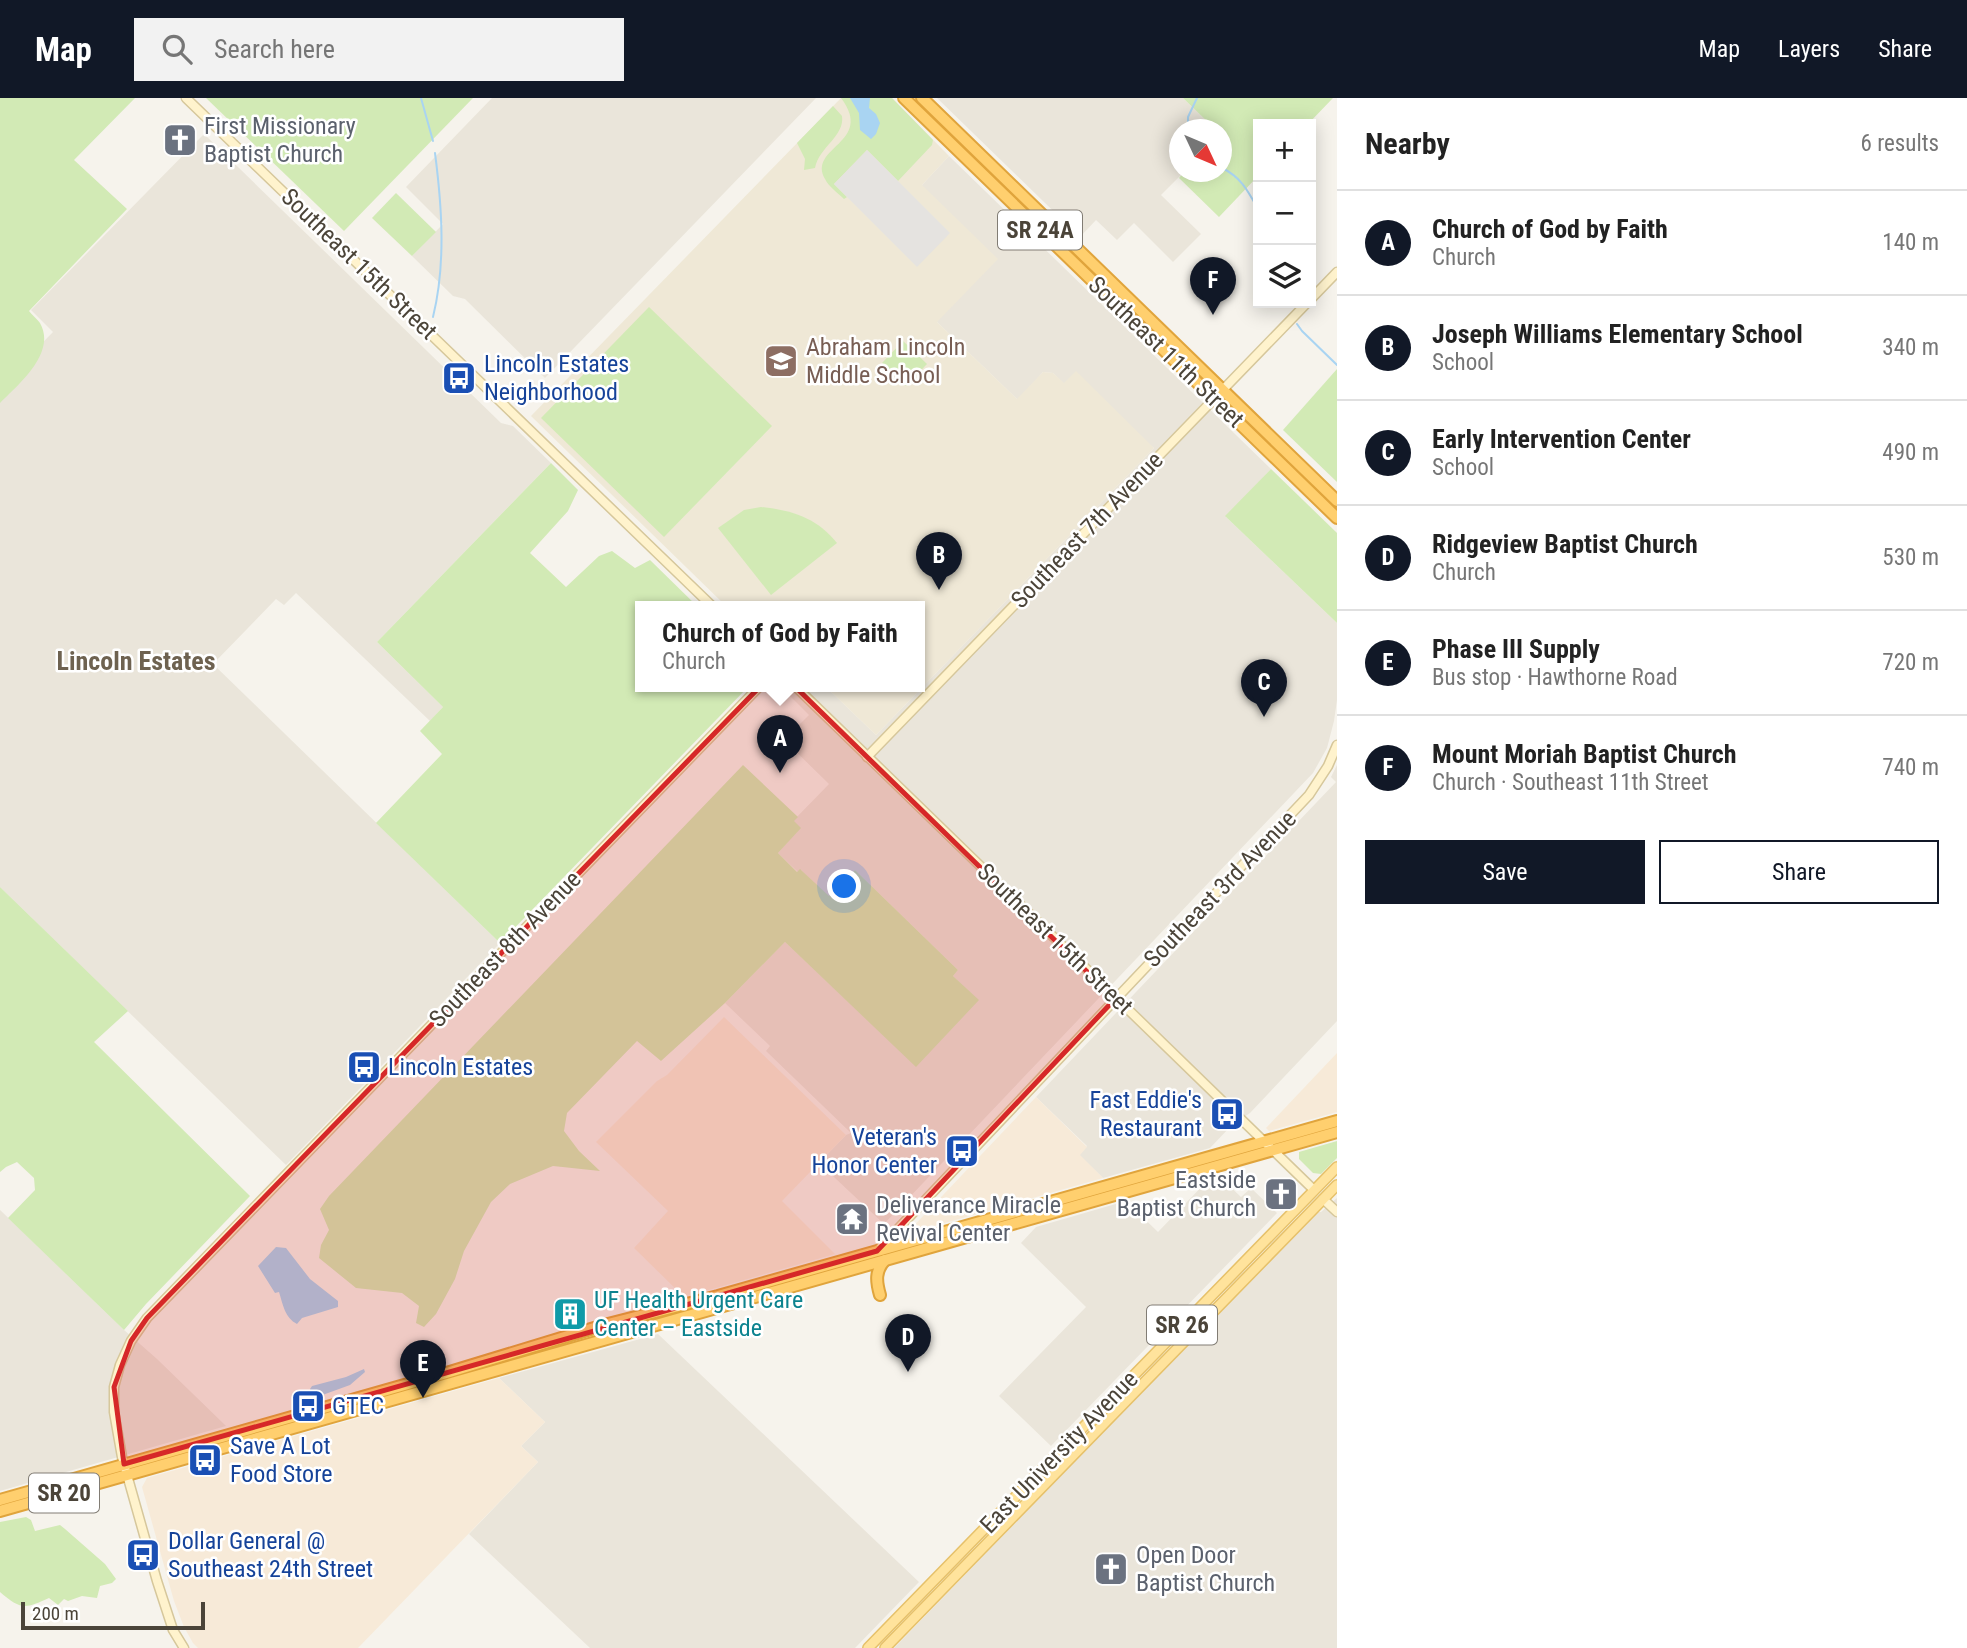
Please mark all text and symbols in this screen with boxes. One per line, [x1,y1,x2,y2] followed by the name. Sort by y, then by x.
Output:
[134,18,624,81] search box
[35,30,92,69] text: Map
[158,30,196,68] icon: search
[214,34,335,64] text: Search here
[1699,35,1740,63] text: Map
[1778,35,1840,63] text: Layers
[1878,35,1932,63] text: Share
[204,112,356,168] place label: First Missionary Baptist Church
[1169,119,1232,182] north arrow
[1253,119,1316,308] map controls
[1253,119,1316,182] button: +
[161,121,199,159] church icon: First Missionary Baptist Church
[1365,126,1450,161] text: Nearby
[1861,130,1939,157] text: 6 results
[1253,182,1316,245] button: −
[275,183,443,345] street label: Southeast 15th Street
[998,211,1082,250] road number: SR 24A
[1432,214,1668,244] text: Church of God by Faith
[1381,229,1395,256] text: A
[1882,229,1939,256] text: 140 m
[1432,244,1496,271] text: Church
[1253,245,1316,308] button: layers
[1190,257,1236,315] pin: F
[1082,271,1250,433] street label: Southeast 11th Street
[1432,319,1803,349] text: Joseph Williams Elementary School
[806,333,966,389] place label: Abraham Lincoln Middle School
[1382,334,1394,361] text: B
[1882,334,1939,361] text: 340 m
[762,342,800,380] school or university icon: Abraham Lincoln Middle School
[1432,349,1494,376] text: School
[484,350,629,406] place label: Lincoln Estates Neighborhood
[440,359,478,397] bus stop icon: Lincoln Estates Neighborhood
[1432,424,1691,454] text: Early Intervention Center
[1381,439,1395,466] text: C
[1882,439,1939,466] text: 490 m
[1005,446,1169,614] street label: Southeast 7th Avenue
[1432,454,1494,481] text: School
[1432,529,1698,559] text: Ridgeview Baptist Church
[916,532,962,590] pin: B
[1382,544,1395,571] text: D
[1882,544,1939,571] text: 530 m
[1432,559,1496,586] text: Church
[635,601,925,692] popup
[662,618,898,648] text: Church of God by Faith
[1432,634,1600,664] text: Phase III Supply
[56,646,216,676] district label: Lincoln Estates
[662,648,726,675] text: Church
[1382,649,1394,676] text: E
[1882,649,1939,676] text: 720 m
[1241,659,1287,717] pin: C
[1432,664,1678,691] text: Bus stop · Hawthorne Road
[757,715,803,773] pin: A
[1432,739,1737,769] text: Mount Moriah Baptist Church
[1383,754,1393,781] text: F
[1882,754,1939,781] text: 740 m
[1432,769,1709,796] text: Church · Southeast 11th Street
[1138,805,1302,973] street label: Southeast 3rd Avenue
[1365,840,1645,904] button: Save
[1659,840,1939,904] button: Share
[971,858,1139,1020] street label: Southeast 15th Street
[423,865,587,1033] street label: Southeast 8th Avenue
[827,869,861,903] your location
[345,1048,383,1086] bus stop icon: Lincoln Estates
[388,1053,533,1081] place label: Lincoln Estates
[1089,1086,1202,1142] place label: Fast Eddie's Restaurant
[1208,1095,1246,1133] bus stop icon: Fast Eddie's Restaurant
[811,1123,937,1179] place label: Veteran's Honor Center
[943,1132,981,1170] bus stop icon: Veteran's Honor Center
[1117,1166,1256,1222] place label: Eastside Baptist Church
[1262,1175,1300,1213] church icon: Eastside Baptist Church
[876,1191,1061,1247] place label: Deliverance Miracle Revival Center
[833,1200,871,1238] temple icon: Deliverance Miracle Revival Center
[594,1286,803,1342] place label: UF Health Urgent Care Center – Eastside
[551,1295,589,1333] building icon: UF Health Urgent Care Center – Eastside
[1147,1306,1217,1344] road number: SR 26
[885,1314,931,1372] pin: D
[400,1340,446,1398] pin: E
[974,1365,1144,1539] street label: East University Avenue
[289,1387,327,1425] bus stop icon: GTEC
[332,1392,384,1420] place label: GTEC
[230,1432,333,1488] place label: Save A Lot Food Store
[186,1441,224,1479] bus stop icon: Save A Lot Food Store
[29,1474,99,1512] road number: SR 20
[168,1527,373,1583] place label: Dollar General @ Southeast 24th Street
[124,1536,162,1574] bus stop icon: Dollar General @ Southeast 24th Street
[1136,1541,1275,1597] place label: Open Door Baptist Church
[1092,1550,1130,1588] church icon: Open Door Baptist Church
[21,1599,205,1631] scale bar
[32,1602,79,1625] text: 200 m

